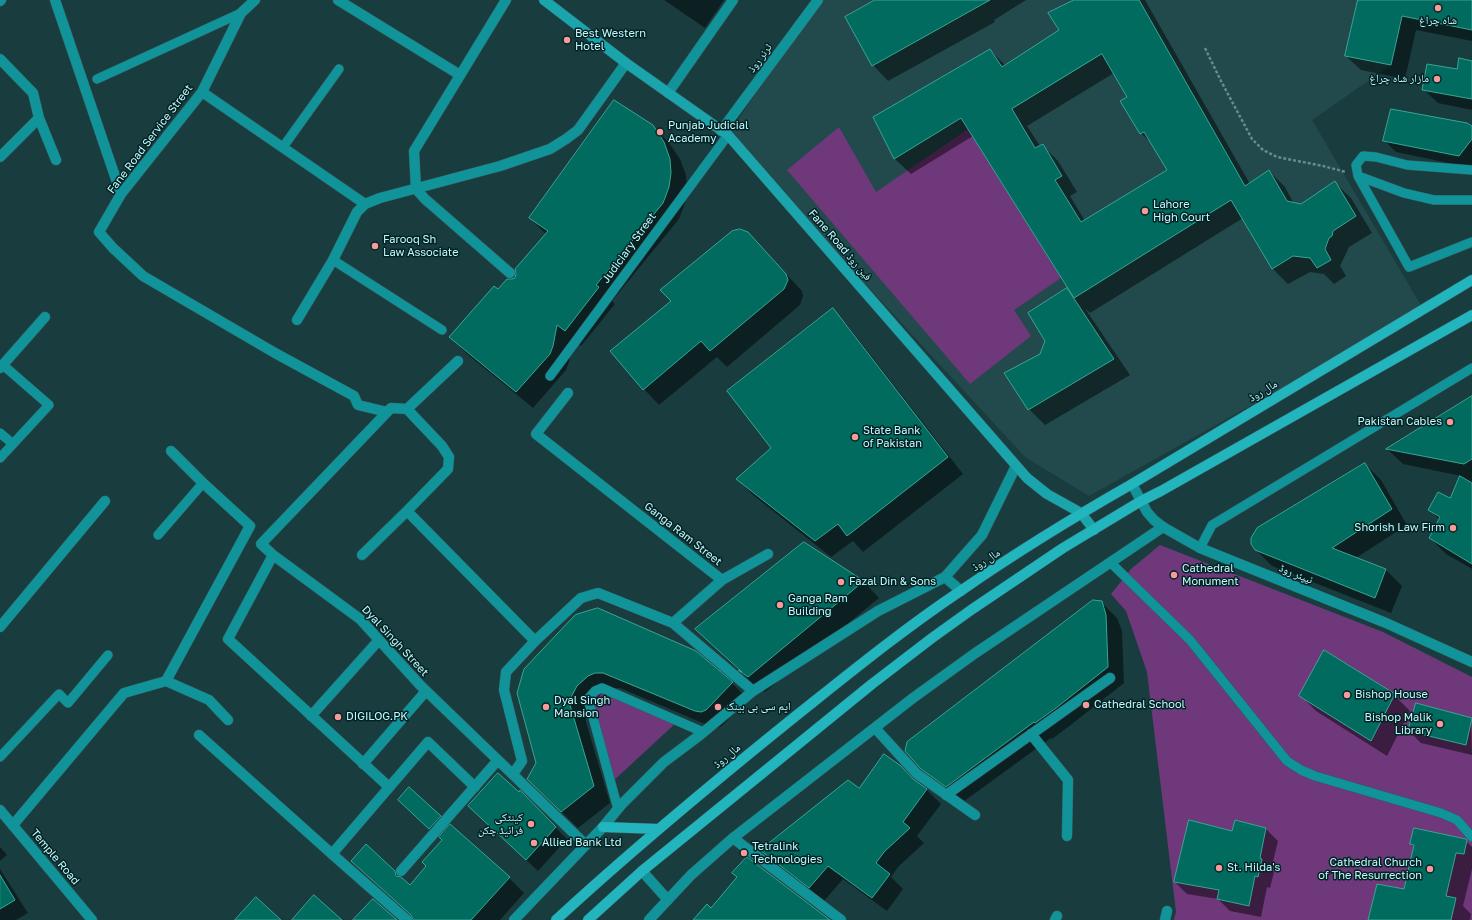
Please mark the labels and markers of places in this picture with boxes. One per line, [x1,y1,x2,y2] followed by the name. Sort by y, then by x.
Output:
[1433,3,1443,13] marker: شاہ چراغ
[1419,14,1457,28] place label: شاہ چراغ
[575,27,646,53] place label: Best Western Hotel
[562,35,572,45] marker: Best Western Hotel
[1369,72,1429,86] place label: مازار شاہ چراغ
[1432,74,1442,84] marker: مازار شاہ چراغ
[668,119,748,145] place label: Punjab Judicial Academy
[655,127,665,137] marker: Punjab Judicial Academy
[1153,198,1210,224] place label: Lahore High Court
[1140,206,1150,216] marker: Lahore High Court
[383,233,459,259] place label: Farooq Sh Law Associate
[370,241,380,251] marker: Farooq Sh Law Associate
[1357,415,1442,429] place label: Pakistan Cables
[1445,417,1455,427] marker: Pakistan Cables
[863,424,922,450] place label: State Bank of Pakistan
[850,432,860,442] marker: State Bank of Pakistan
[1354,521,1445,535] place label: Shorish Law Firm
[1448,523,1458,533] marker: Shorish Law Firm
[1182,562,1239,588] place label: Cathedral Monument
[1169,570,1179,580] marker: Cathedral Monument
[849,575,936,589] place label: Fazal Din & Sons
[836,577,846,587] marker: Fazal Din & Sons
[788,592,848,618] place label: Ganga Ram Building
[775,600,785,610] marker: Ganga Ram Building
[1355,688,1428,702] place label: Bishop House
[1342,690,1352,700] marker: Bishop House
[554,694,610,720] place label: Dyal Singh Mansion
[1094,698,1185,712] place label: Cathedral School
[726,700,791,714] place label: ایم سی بی بینک
[1081,700,1091,710] marker: Cathedral School
[541,702,551,712] marker: Dyal Singh Mansion
[713,702,723,712] marker: ایم سی بی بینک
[346,710,408,724] place label: DIGILOG.PK
[1365,711,1432,737] place label: Bishop Malik Library
[333,712,343,722] marker: DIGILOG.PK
[1435,719,1445,729] marker: Bishop Malik Library
[478,811,523,837] place label: کینٹکی فرائیڈ چکن
[526,819,536,829] marker: کینٹکی فرائیڈ چکن
[542,836,621,850] place label: Allied Bank Ltd
[529,838,539,848] marker: Allied Bank Ltd
[752,840,822,866] place label: Tetralink Technologies
[739,848,749,858] marker: Tetralink Technologies
[1318,856,1422,882] place label: Cathedral Church of The Resurrection
[1227,861,1280,875] place label: St. Hilda's
[1214,863,1224,873] marker: St. Hilda's
[1425,864,1435,874] marker: Cathedral Church of The Resurrection

